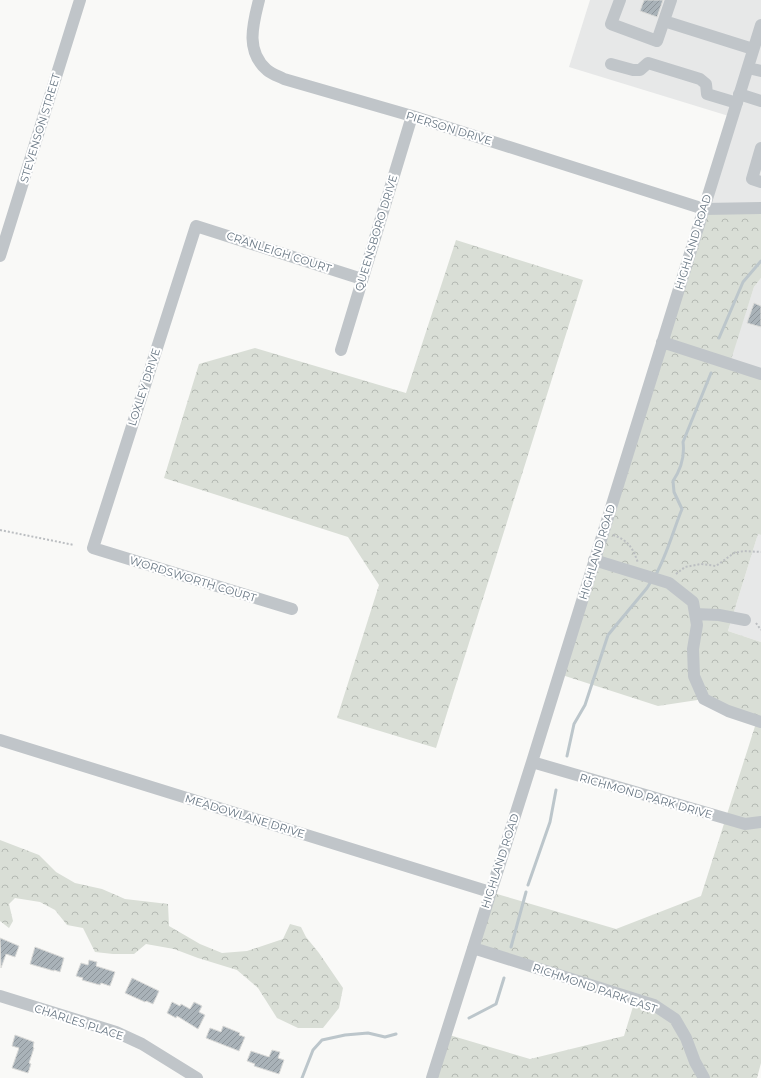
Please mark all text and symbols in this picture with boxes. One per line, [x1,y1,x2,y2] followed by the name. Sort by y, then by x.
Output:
[17,71,64,184] street label: STEVENSON STREET
[404,108,494,148] street label: PIERSON DRIVE
[352,173,400,293] street label: QUEENSBORO DRIVE
[672,193,714,291] street label: HIGHLAND ROAD
[225,228,334,276] street label: CRANLEIGH COURT
[125,346,163,428] street label: LOXLEY DRIVE
[576,503,618,601] street label: HIGHLAND ROAD
[128,553,259,605] street label: WORDSWORTH COURT
[578,770,714,822] street label: RICHMOND PARK DRIVE
[183,791,307,841] street label: MEADOWLANE DRIVE
[478,812,522,910] street label: HIGHLAND ROAD
[531,960,660,1016] street label: RICHMOND PARK EAST
[32,1001,126,1043] street label: CHARLES PLACE

